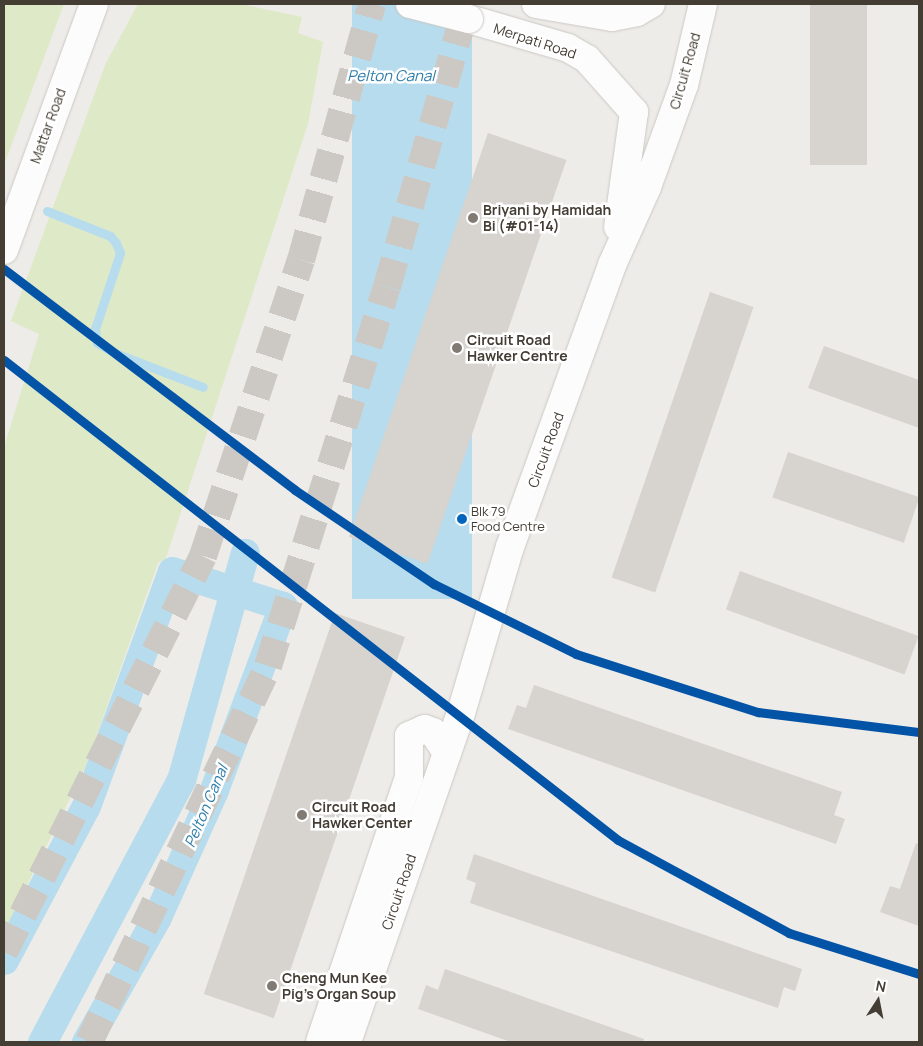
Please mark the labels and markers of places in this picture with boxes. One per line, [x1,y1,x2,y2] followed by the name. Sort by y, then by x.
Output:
[483,202,611,234] place label: Briyani by Hamidah Bi (#01-14)
[467,212,479,224] marker: Briyani by Hamidah Bi (#01-14)
[467,332,568,364] place label: Circuit Road Hawker Centre
[451,342,463,354] marker: Circuit Road Hawker Centre
[471,504,545,535] place label: Blk 79 Food Centre
[457,514,467,524] marker: Blk 79 Food Centre
[312,799,412,832] place label: Circuit Road Hawker Center
[296,809,308,821] marker: Circuit Road Hawker Center
[282,970,396,1002] place label: Cheng Mun Kee Pig's Organ Soup
[266,980,278,992] marker: Cheng Mun Kee Pig's Organ Soup

